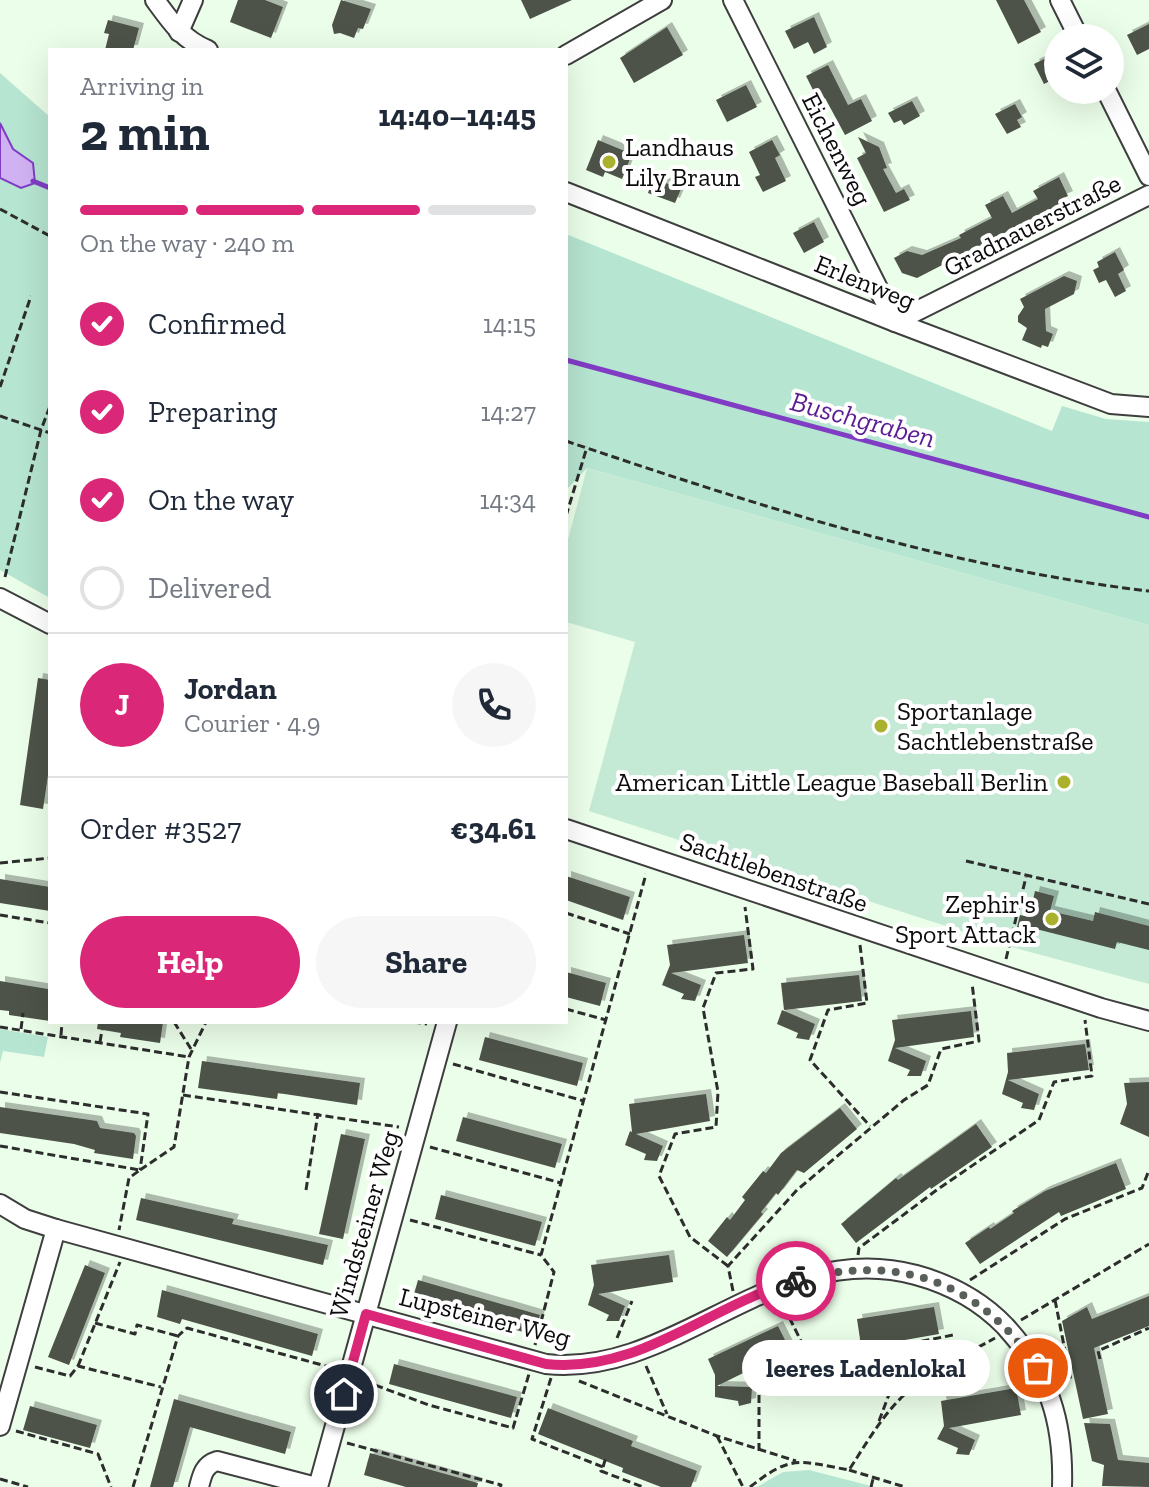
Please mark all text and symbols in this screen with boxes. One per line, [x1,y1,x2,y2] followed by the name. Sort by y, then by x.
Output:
[1044,24,1124,104] map controls
[1044,24,1124,104] button: layers
[80,70,203,102] text: Arriving in
[795,87,879,211] street label: Eichenweg
[378,98,536,134] text: 14:40–14:45
[80,101,210,163] text: 2 min
[625,131,740,193] place label: Landhaus Lily Braun
[600,153,618,171] marker: Landhaus Lily Braun
[938,167,1126,283] street label: Gradnauerstraße
[80,227,294,259] text: On the way · 240 m
[810,247,920,317] street label: Erlenweg
[80,302,124,346] icon: check
[148,306,286,342] text: Confirmed
[483,308,536,340] text: 14:15
[787,384,939,455] water label: Buschgraben
[80,390,124,434] icon: check
[148,394,278,430] text: Preparing
[481,396,536,428] text: 14:27
[80,478,124,522] icon: check
[148,482,294,518] text: On the way
[479,484,536,516] text: 14:34
[148,570,271,606] text: Delivered
[452,663,536,747] button: phone
[184,671,277,707] text: Jordan
[115,687,129,723] text: J
[897,695,1093,757] place label: Sportanlage Sachtlebenstraße
[184,707,320,739] text: Courier · 4.9
[872,717,890,735] marker: Sportanlage Sachtlebenstraße
[615,766,1048,798] place label: American Little League Baseball Berlin
[1055,773,1073,791] marker: American Little League Baseball Berlin
[80,811,241,847] text: Order #3527
[451,811,536,847] text: €34.61
[676,825,872,919] street label: Sachtlebenstraße
[895,888,1036,950] place label: Zephir's Sport Attack
[1043,910,1061,928] marker: Zephir's Sport Attack
[80,916,300,1008] button: Help
[316,916,536,1008] button: Share
[322,1127,406,1321] street label: Windsteiner Weg
[756,1241,836,1321] courier
[774,1259,818,1303] icon: bike
[396,1280,574,1354] street label: Lupsteiner Weg
[1004,1334,1072,1402] pin
[742,1340,990,1396] callout: leeres Ladenlokal
[1016,1346,1060,1390] icon: bag
[766,1352,966,1384] text: leeres Ladenlokal
[310,1360,378,1428] pin
[322,1372,366,1416] icon: home

